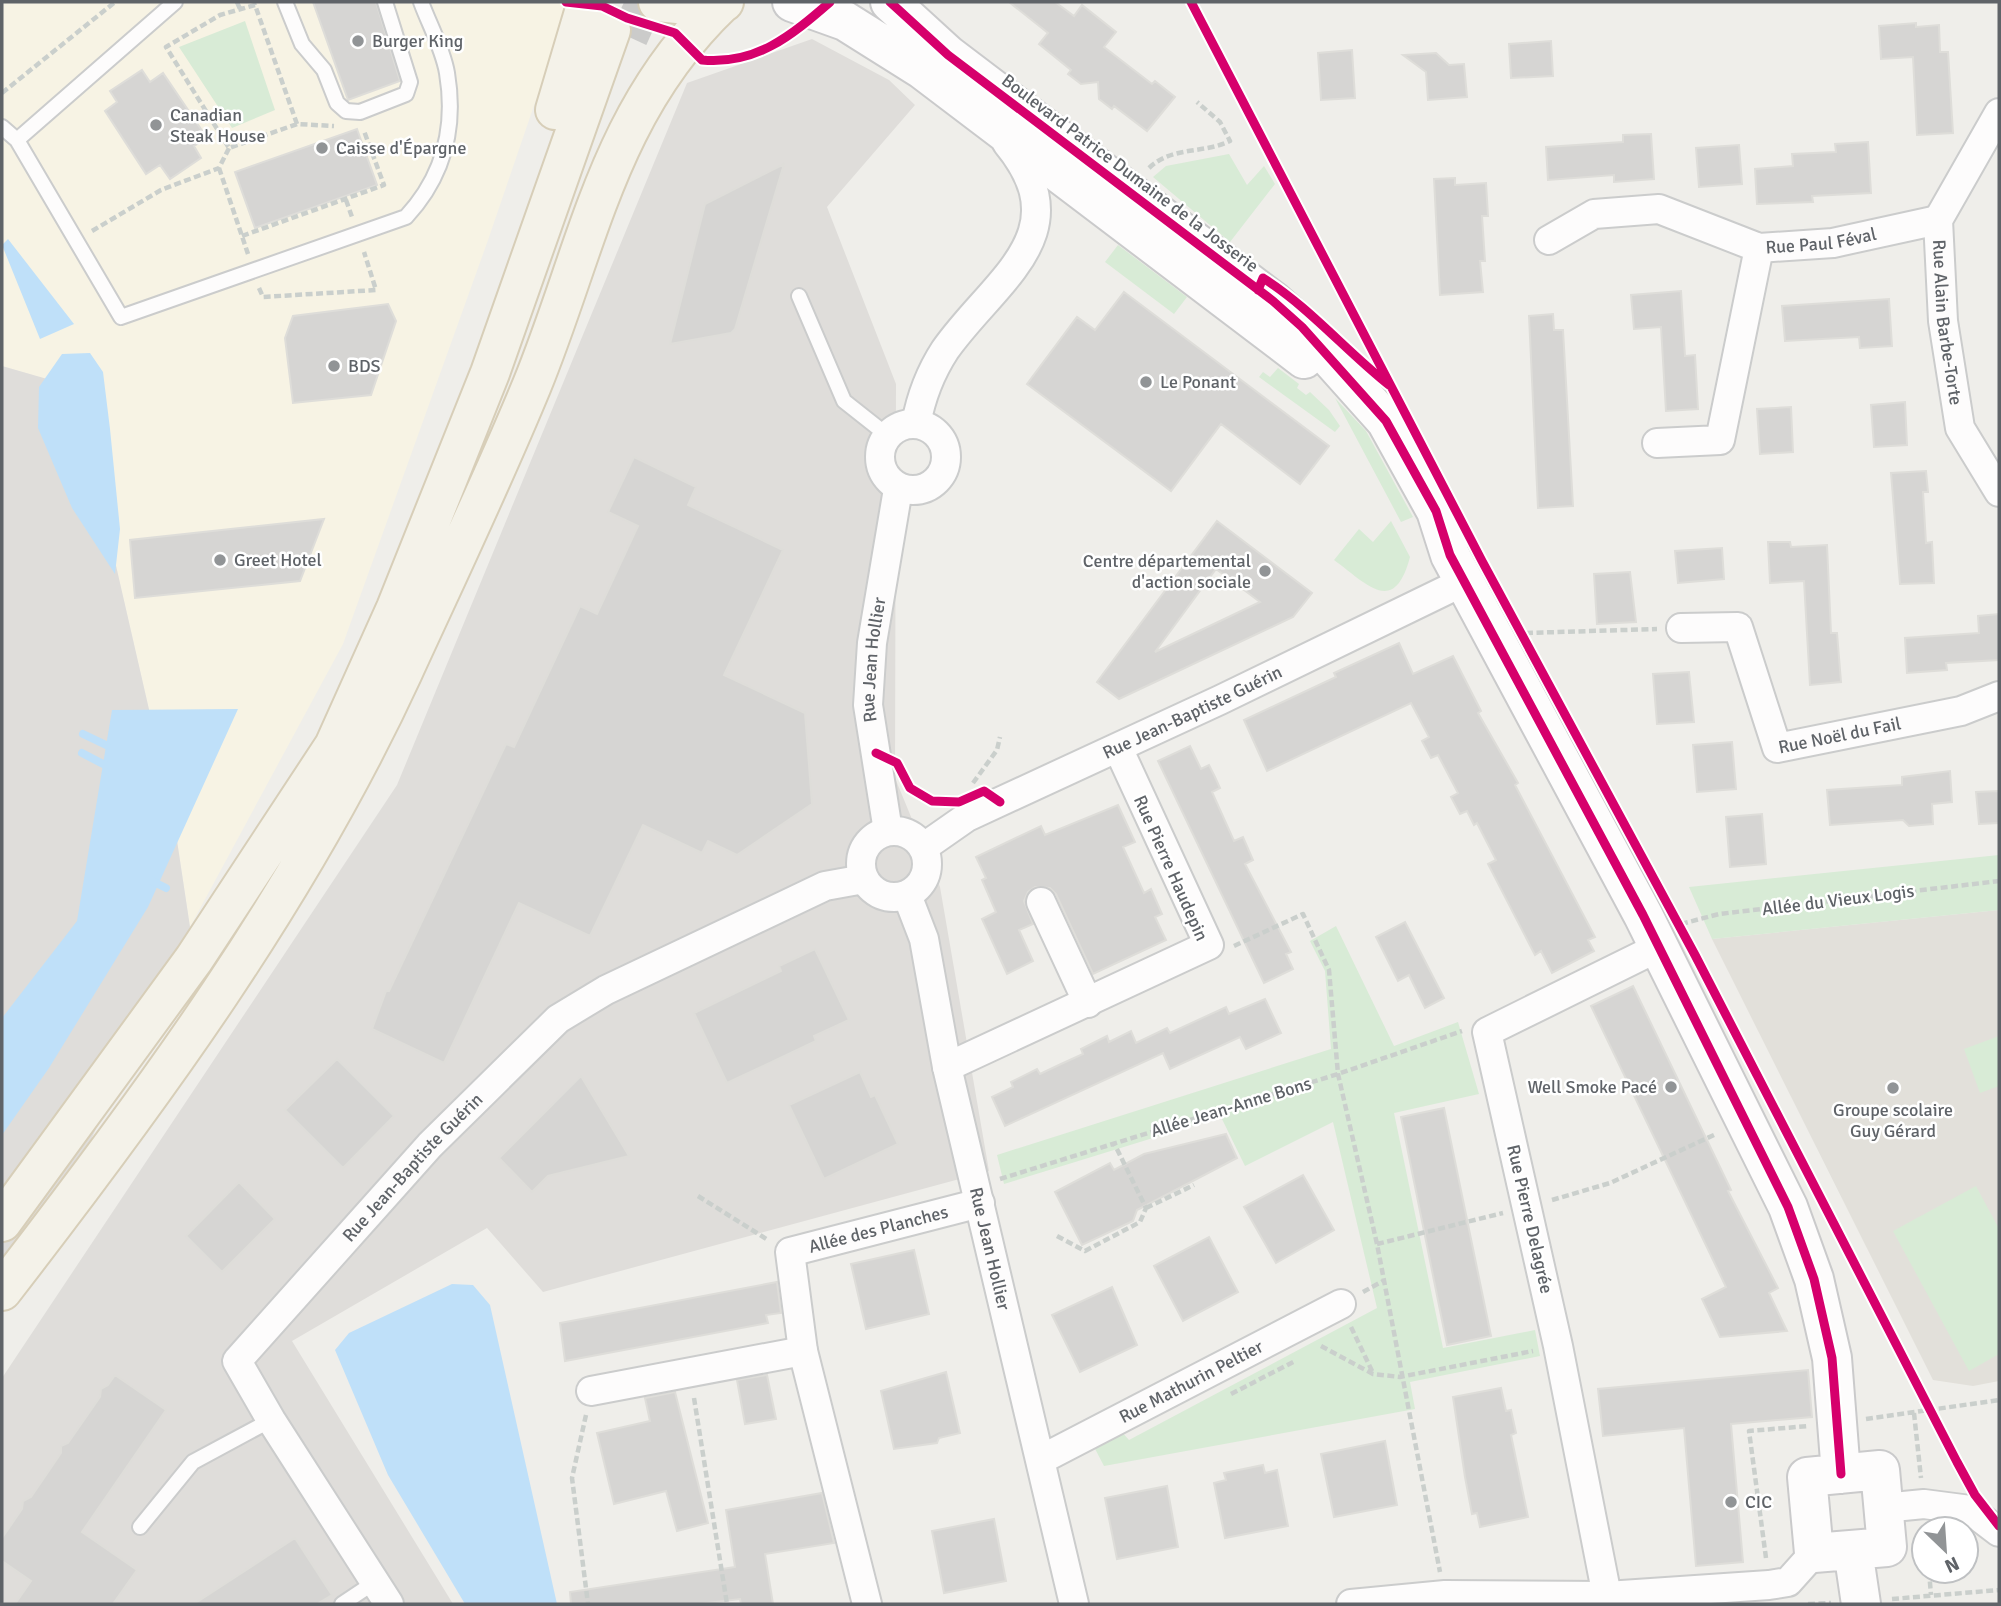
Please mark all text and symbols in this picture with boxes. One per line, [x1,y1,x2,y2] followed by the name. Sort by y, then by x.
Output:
[372,30,463,52] place label: Burger King
[350,33,366,49] marker: Burger King
[997,69,1263,277] street label: Boulevard Patrice Dumaine de la Josserie
[170,104,266,147] place label: Canadian Steak House
[148,117,164,133] marker: Canadian Steak House
[336,137,466,159] place label: Caisse d'Épargne
[314,140,330,156] marker: Caisse d'Épargne
[1765,223,1878,259] street label: Rue Paul Féval
[1928,239,1967,407] street label: Rue Alain Barbe-Torte
[348,355,381,377] place label: BDS
[326,358,342,374] marker: BDS
[1160,371,1236,393] place label: Le Ponant
[1138,374,1154,390] marker: Le Ponant
[234,549,322,571] place label: Greet Hotel
[1083,550,1251,593] place label: Centre départemental d'action sociale
[212,552,228,568] marker: Greet Hotel
[1257,563,1273,579] marker: Centre départemental d'action sociale
[857,595,891,724] street label: Rue Jean Hollier
[1099,661,1286,764] street label: Rue Jean-Baptiste Guérin
[1776,712,1903,758] street label: Rue Noël du Fail
[1129,792,1213,944] street label: Rue Pierre Haudepin
[1761,880,1915,920] street label: Allée du Vieux Logis
[1148,1072,1314,1142] street label: Allée Jean-Anne Bons
[1527,1076,1657,1098] place label: Well Smoke Pacé
[1663,1079,1679,1095] marker: Well Smoke Pacé
[1885,1080,1901,1096] marker: Groupe scolaire Guy Gérard
[338,1088,487,1246] street label: Rue Jean-Baptiste Guérin
[1833,1099,1953,1142] place label: Groupe scolaire Guy Gérard
[1502,1142,1558,1296] street label: Rue Pierre Delagrée
[965,1185,1015,1313] street label: Rue Jean Hollier
[806,1201,950,1258] street label: Allée des Planches
[1115,1335,1267,1428] street label: Rue Mathurin Peltier
[1745,1491,1772,1513] place label: CIC
[1723,1494,1739,1510] marker: CIC
[1910,1515,1980,1585] north arrow
[1941,1551,1963,1578] text: N

